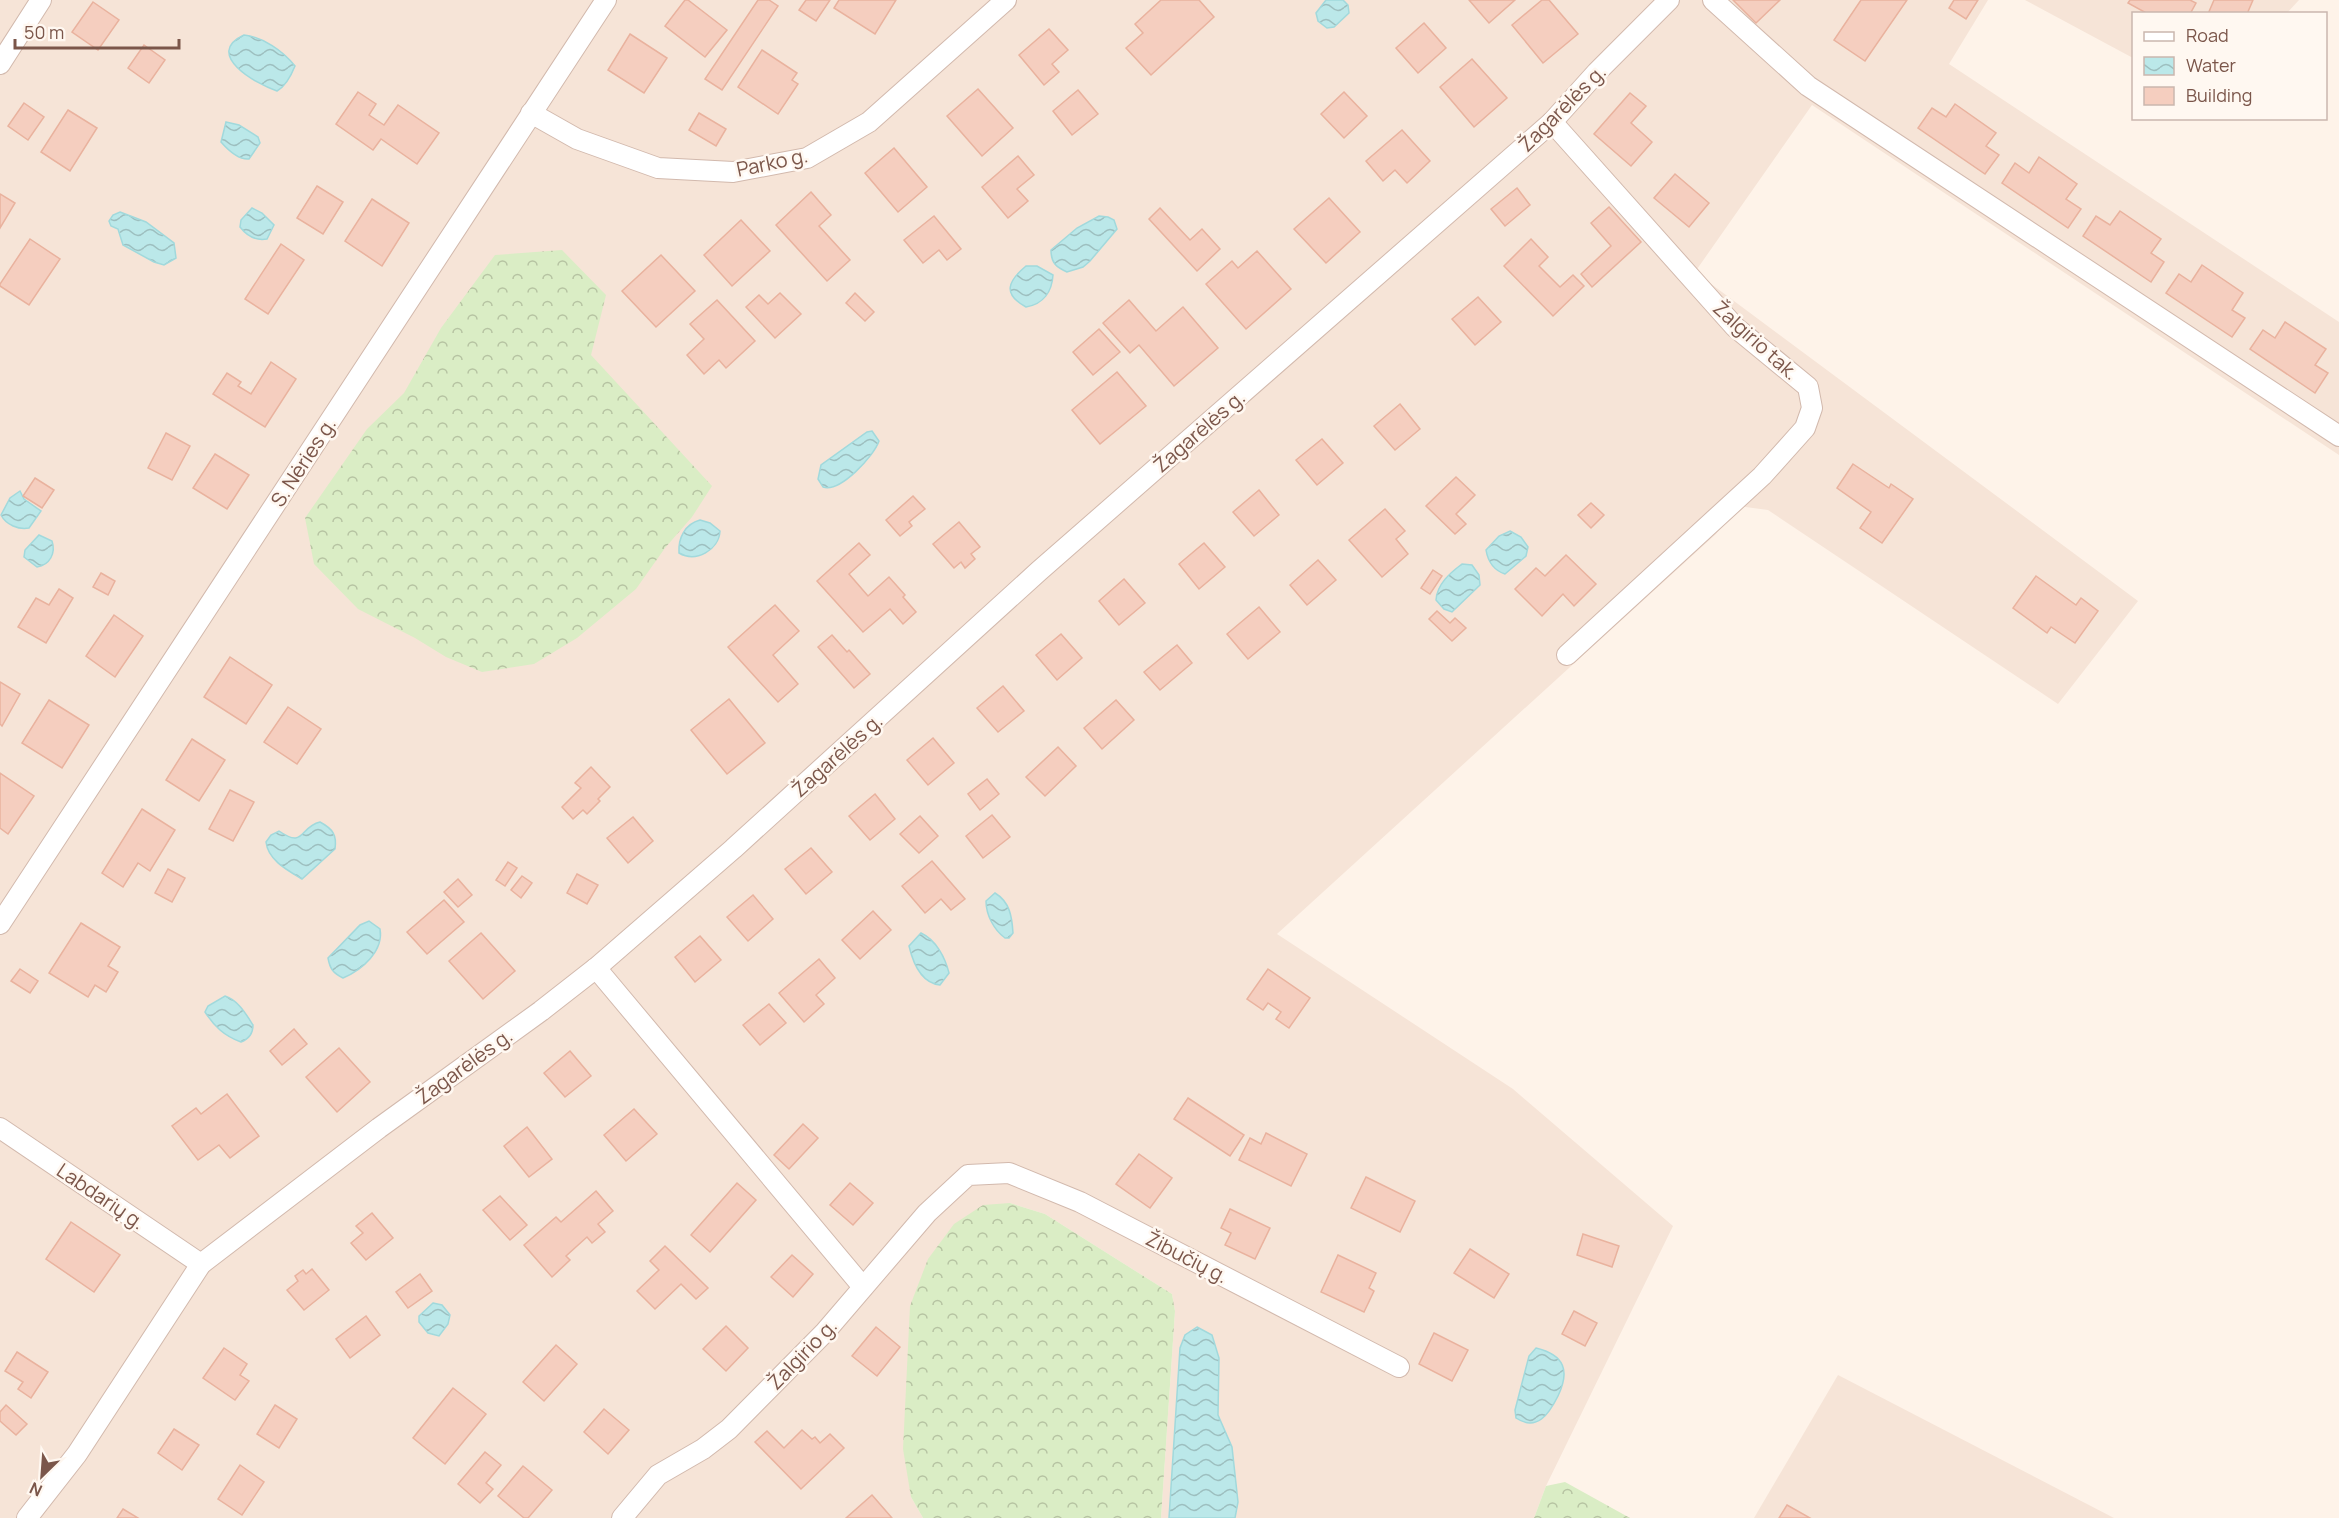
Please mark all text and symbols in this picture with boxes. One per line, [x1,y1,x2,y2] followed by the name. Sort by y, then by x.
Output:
[15,12,178,50] scale bar
[2132,12,2327,120] legend
[24,20,64,44] text: 50 m
[2186,23,2229,47] text: Road
[2186,53,2236,77] text: Water
[1512,58,1612,158] street label: Žagarėlės g.
[2186,83,2252,107] text: Building
[734,141,810,183] street label: Parko g.
[1707,294,1805,386] street label: Žalgirio tak.
[1147,384,1251,478] street label: Žagarėlės g.
[264,412,342,512] street label: S. Nėries g.
[786,707,888,803] street label: Žagarėlės g.
[410,1022,518,1110] street label: Žagarėlės g.
[52,1157,150,1235] street label: Labdarių g.
[1141,1225,1233,1289] street label: Žibučių g.
[761,1313,843,1395] street label: Žalgirio g.
[12,1446,72,1506] north arrow
[26,1477,46,1502] text: N

